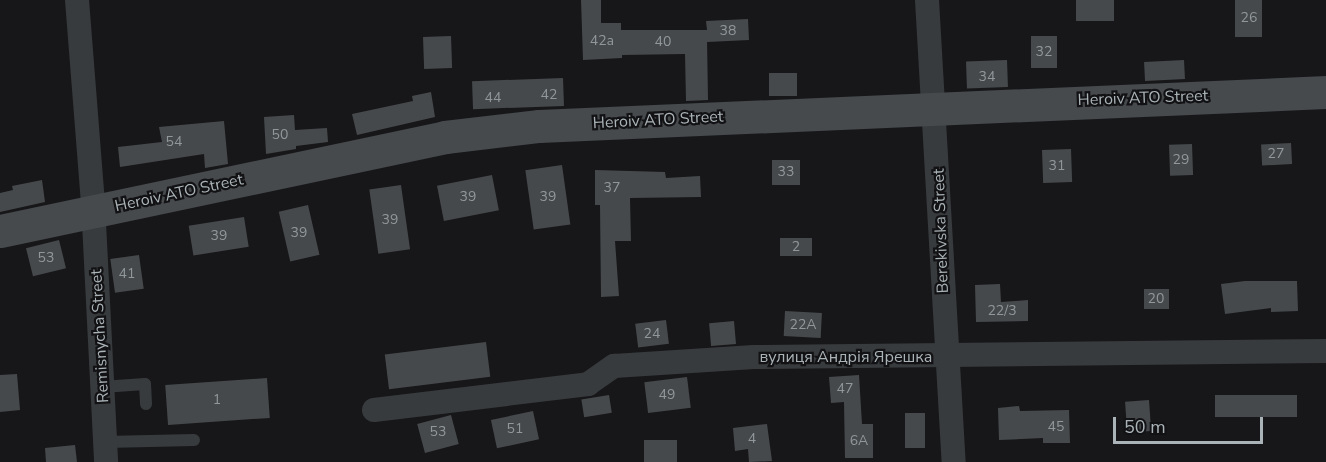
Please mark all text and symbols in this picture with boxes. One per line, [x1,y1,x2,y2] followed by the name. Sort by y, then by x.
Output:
[1241,10,1257,26] house number: 26
[720,23,736,39] house number: 38
[590,33,614,49] house number: 42а
[655,34,671,50] house number: 40
[1036,44,1052,60] house number: 32
[979,69,995,85] house number: 34
[1077,86,1209,110] street label: Heroiv ATO Street
[541,87,557,103] house number: 42
[485,90,501,106] house number: 44
[592,107,724,133] street label: Heroiv ATO Street
[272,127,288,143] house number: 50
[166,134,182,150] house number: 54
[1268,146,1284,162] house number: 27
[1173,152,1189,168] house number: 29
[1049,158,1065,174] house number: 31
[778,164,794,180] house number: 33
[929,168,953,294] street label: Berekivska Street
[113,170,245,216] street label: Heroiv ATO Street
[604,180,620,196] house number: 37
[460,189,476,205] house number: 39
[540,189,556,205] house number: 39
[382,212,398,228] house number: 39
[291,225,307,241] house number: 39
[211,228,227,244] house number: 39
[792,239,800,255] house number: 2
[38,250,54,266] house number: 53
[119,266,135,282] house number: 41
[87,269,113,403] street label: Remisnycha Street
[1148,291,1164,307] house number: 20
[987,303,1017,319] house number: 22/3
[789,317,817,333] house number: 22А
[644,326,660,342] house number: 24
[760,347,932,367] street label: вулиця Андрія Ярешка
[837,381,853,397] house number: 47
[659,387,675,403] house number: 49
[213,392,221,408] house number: 1
[1116,405,1266,443] scale bar
[1124,415,1166,439] text: 50 m
[1048,419,1064,435] house number: 45
[507,421,523,437] house number: 51
[430,424,446,440] house number: 53
[748,431,756,447] house number: 4
[850,433,868,449] house number: 6A

